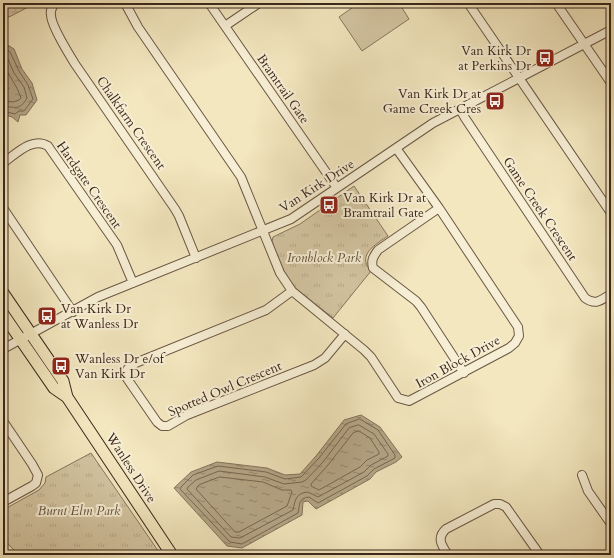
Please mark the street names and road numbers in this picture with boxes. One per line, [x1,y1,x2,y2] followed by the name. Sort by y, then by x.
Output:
[252,51,314,127] street label: Bramtrail Gate
[92,73,170,173] street label: Chalkfarm Crescent
[52,138,126,232] street label: Hardgate Crescent
[499,154,581,264] street label: Game Creek Crescent
[276,155,358,217] street label: Van Kirk Drive
[412,331,504,393] street label: Iron Block Drive
[165,357,285,421] street label: Spotted Owl Crescent
[101,429,160,507] street label: Wanless Drive

